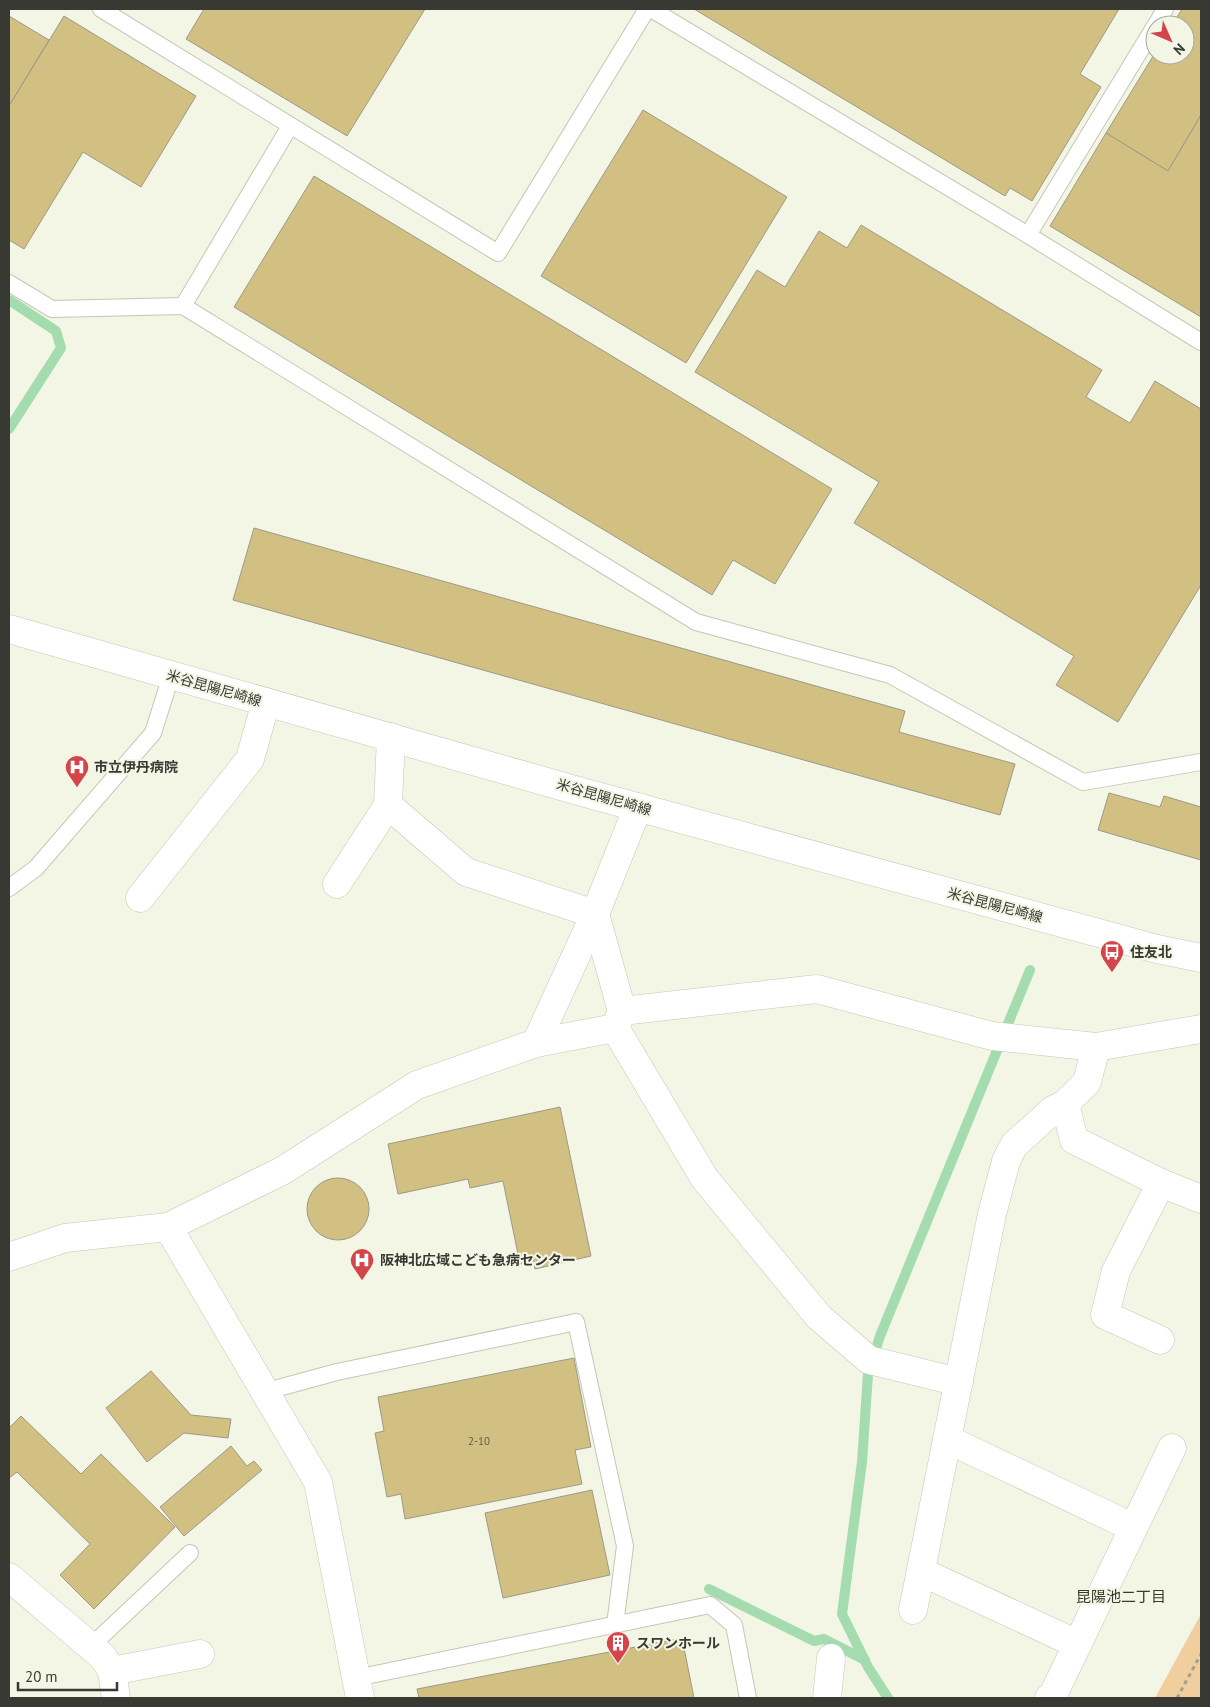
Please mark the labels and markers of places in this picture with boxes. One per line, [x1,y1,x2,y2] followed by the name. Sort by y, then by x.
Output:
[64,754,90,788] hospital icon: 市立伊丹病院
[94,758,178,776] place label: 市立伊丹病院
[1099,939,1125,973] bus stop icon: 住友北
[1130,943,1172,961] place label: 住友北
[349,1247,375,1281] hospital icon: 阪神北広域こども急病センター
[380,1251,576,1269] place label: 阪神北広域こども急病センター
[605,1630,631,1664] building icon: スワンホール
[636,1634,720,1652] place label: スワンホール

